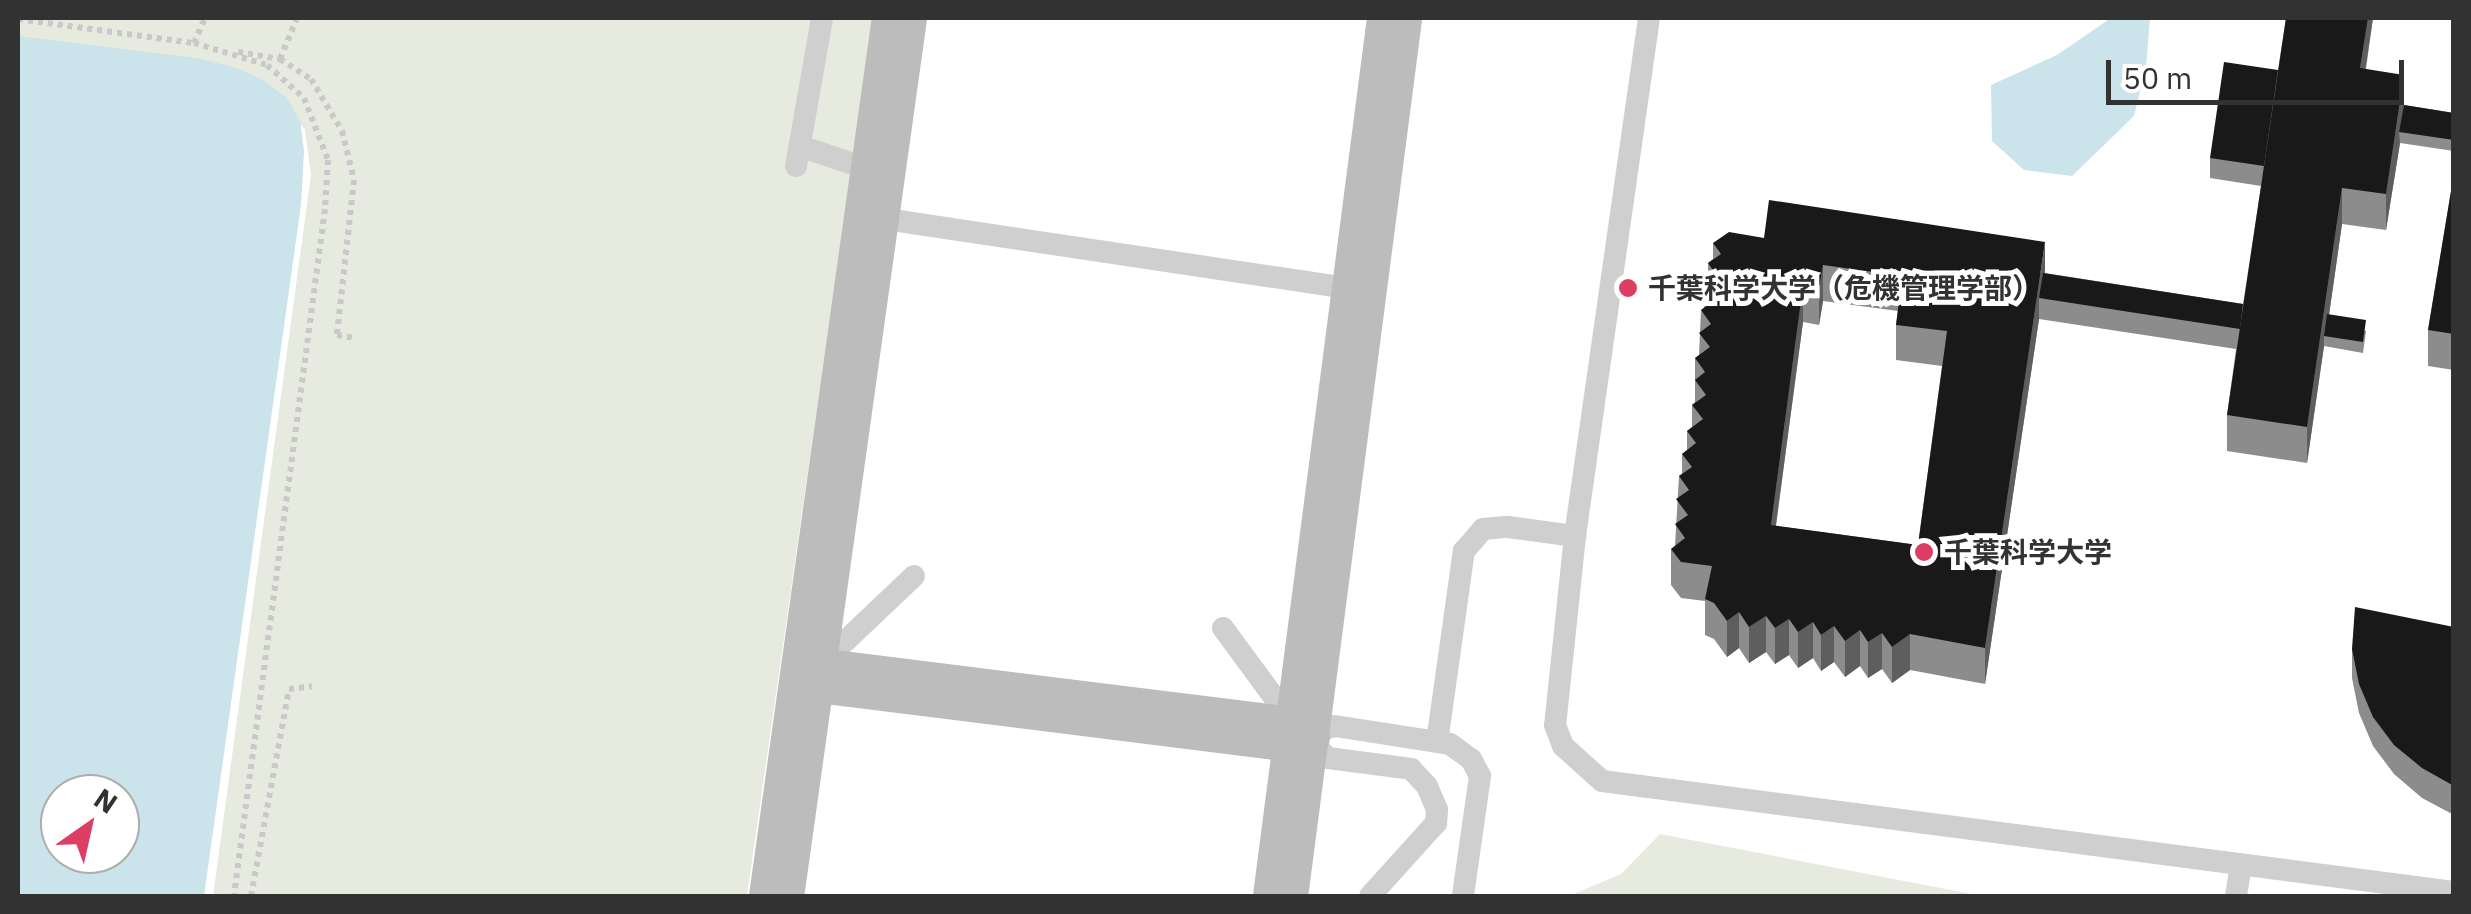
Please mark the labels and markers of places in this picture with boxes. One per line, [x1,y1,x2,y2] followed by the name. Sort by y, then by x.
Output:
[1648,271,2040,305] place label: 千葉科学大学（危機管理学部）
[1617,277,1639,299] marker: 千葉科学大学（危機管理学部）
[1944,535,2112,569] place label: 千葉科学大学
[1913,541,1935,563] marker: 千葉科学大学

